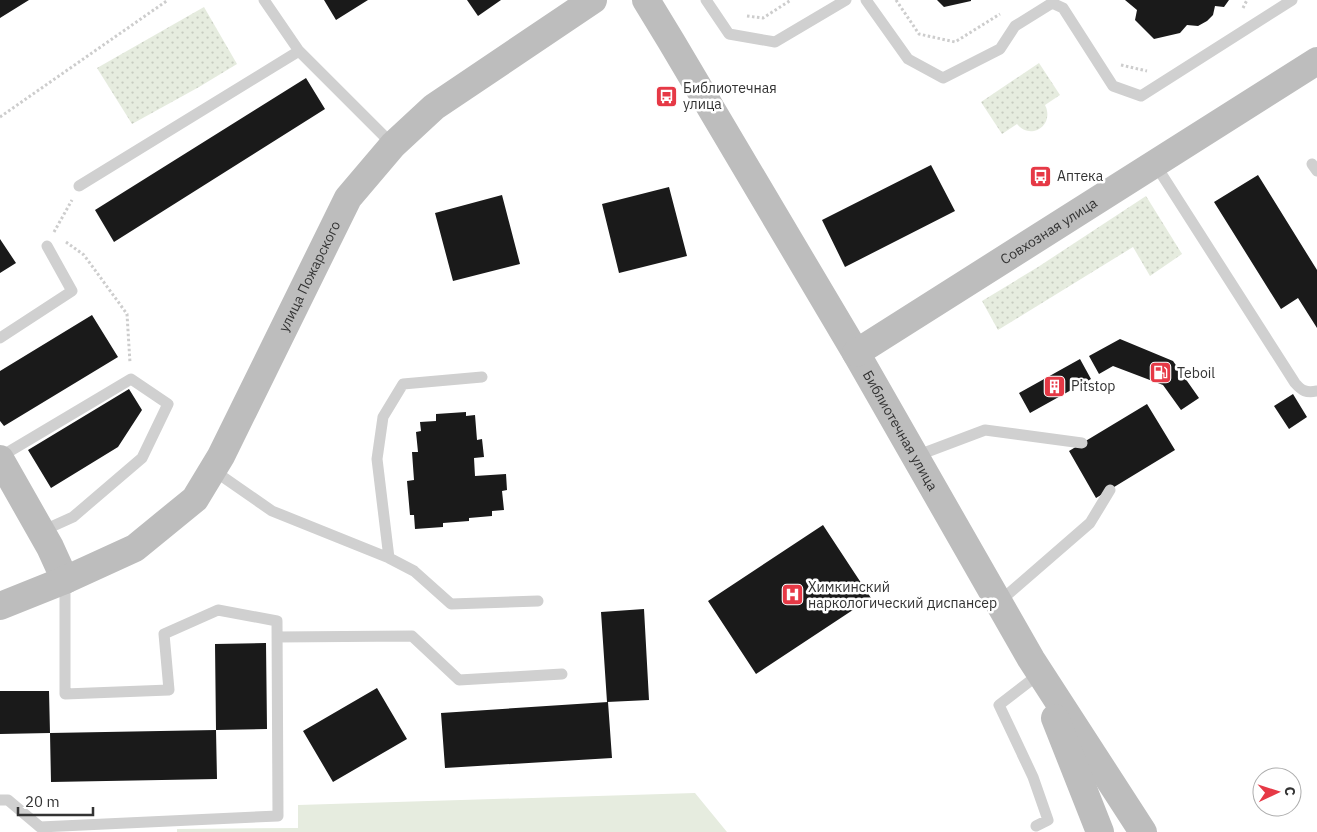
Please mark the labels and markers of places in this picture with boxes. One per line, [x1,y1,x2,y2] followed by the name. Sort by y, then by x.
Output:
[683,79,777,113] place label: Библиотечная улица
[655,84,679,108] bus stop icon: Библиотечная улица
[1029,164,1053,188] bus stop icon: Аптека
[1057,167,1104,185] place label: Аптека
[1149,361,1173,385] fuel station icon: Teboil
[1177,364,1215,382] place label: Teboil
[1043,374,1067,398] building icon: Pitstop
[1071,377,1115,395] place label: Pitstop
[808,578,997,612] place label: Химкинский наркологический диспансер
[780,583,804,607] hospital icon: Химкинский наркологический диспансер

